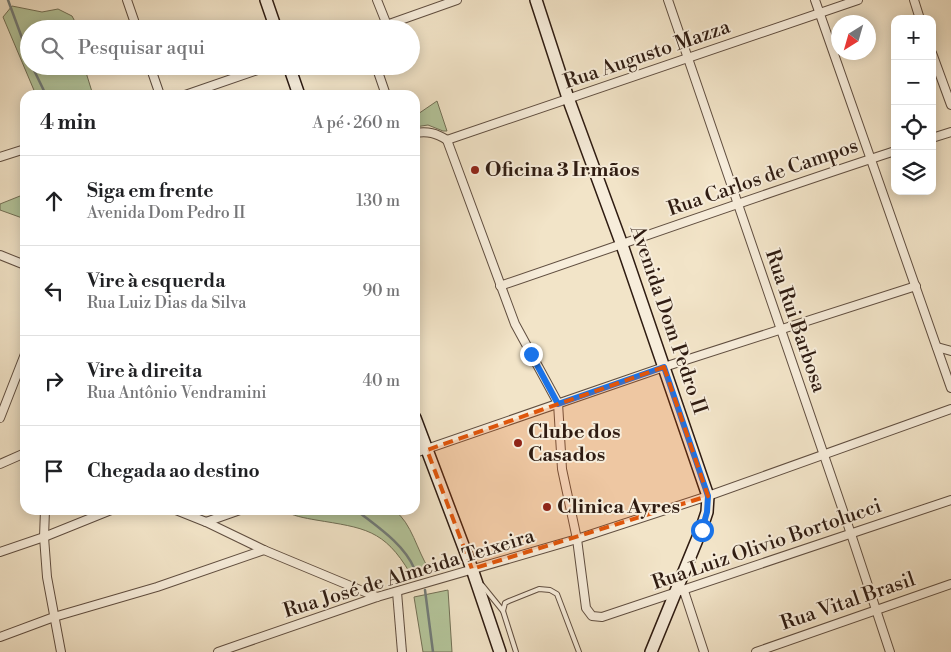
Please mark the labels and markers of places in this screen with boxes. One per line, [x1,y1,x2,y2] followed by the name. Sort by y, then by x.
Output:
[485,158,640,183] place label: Oficina 3 Irmãos
[469,164,481,176] marker: Oficina 3 Irmãos
[528,420,621,468] place label: Clube dos Casados
[512,437,524,449] marker: Clube dos Casados
[557,495,680,520] place label: Clinica Ayres
[541,501,553,513] marker: Clinica Ayres

